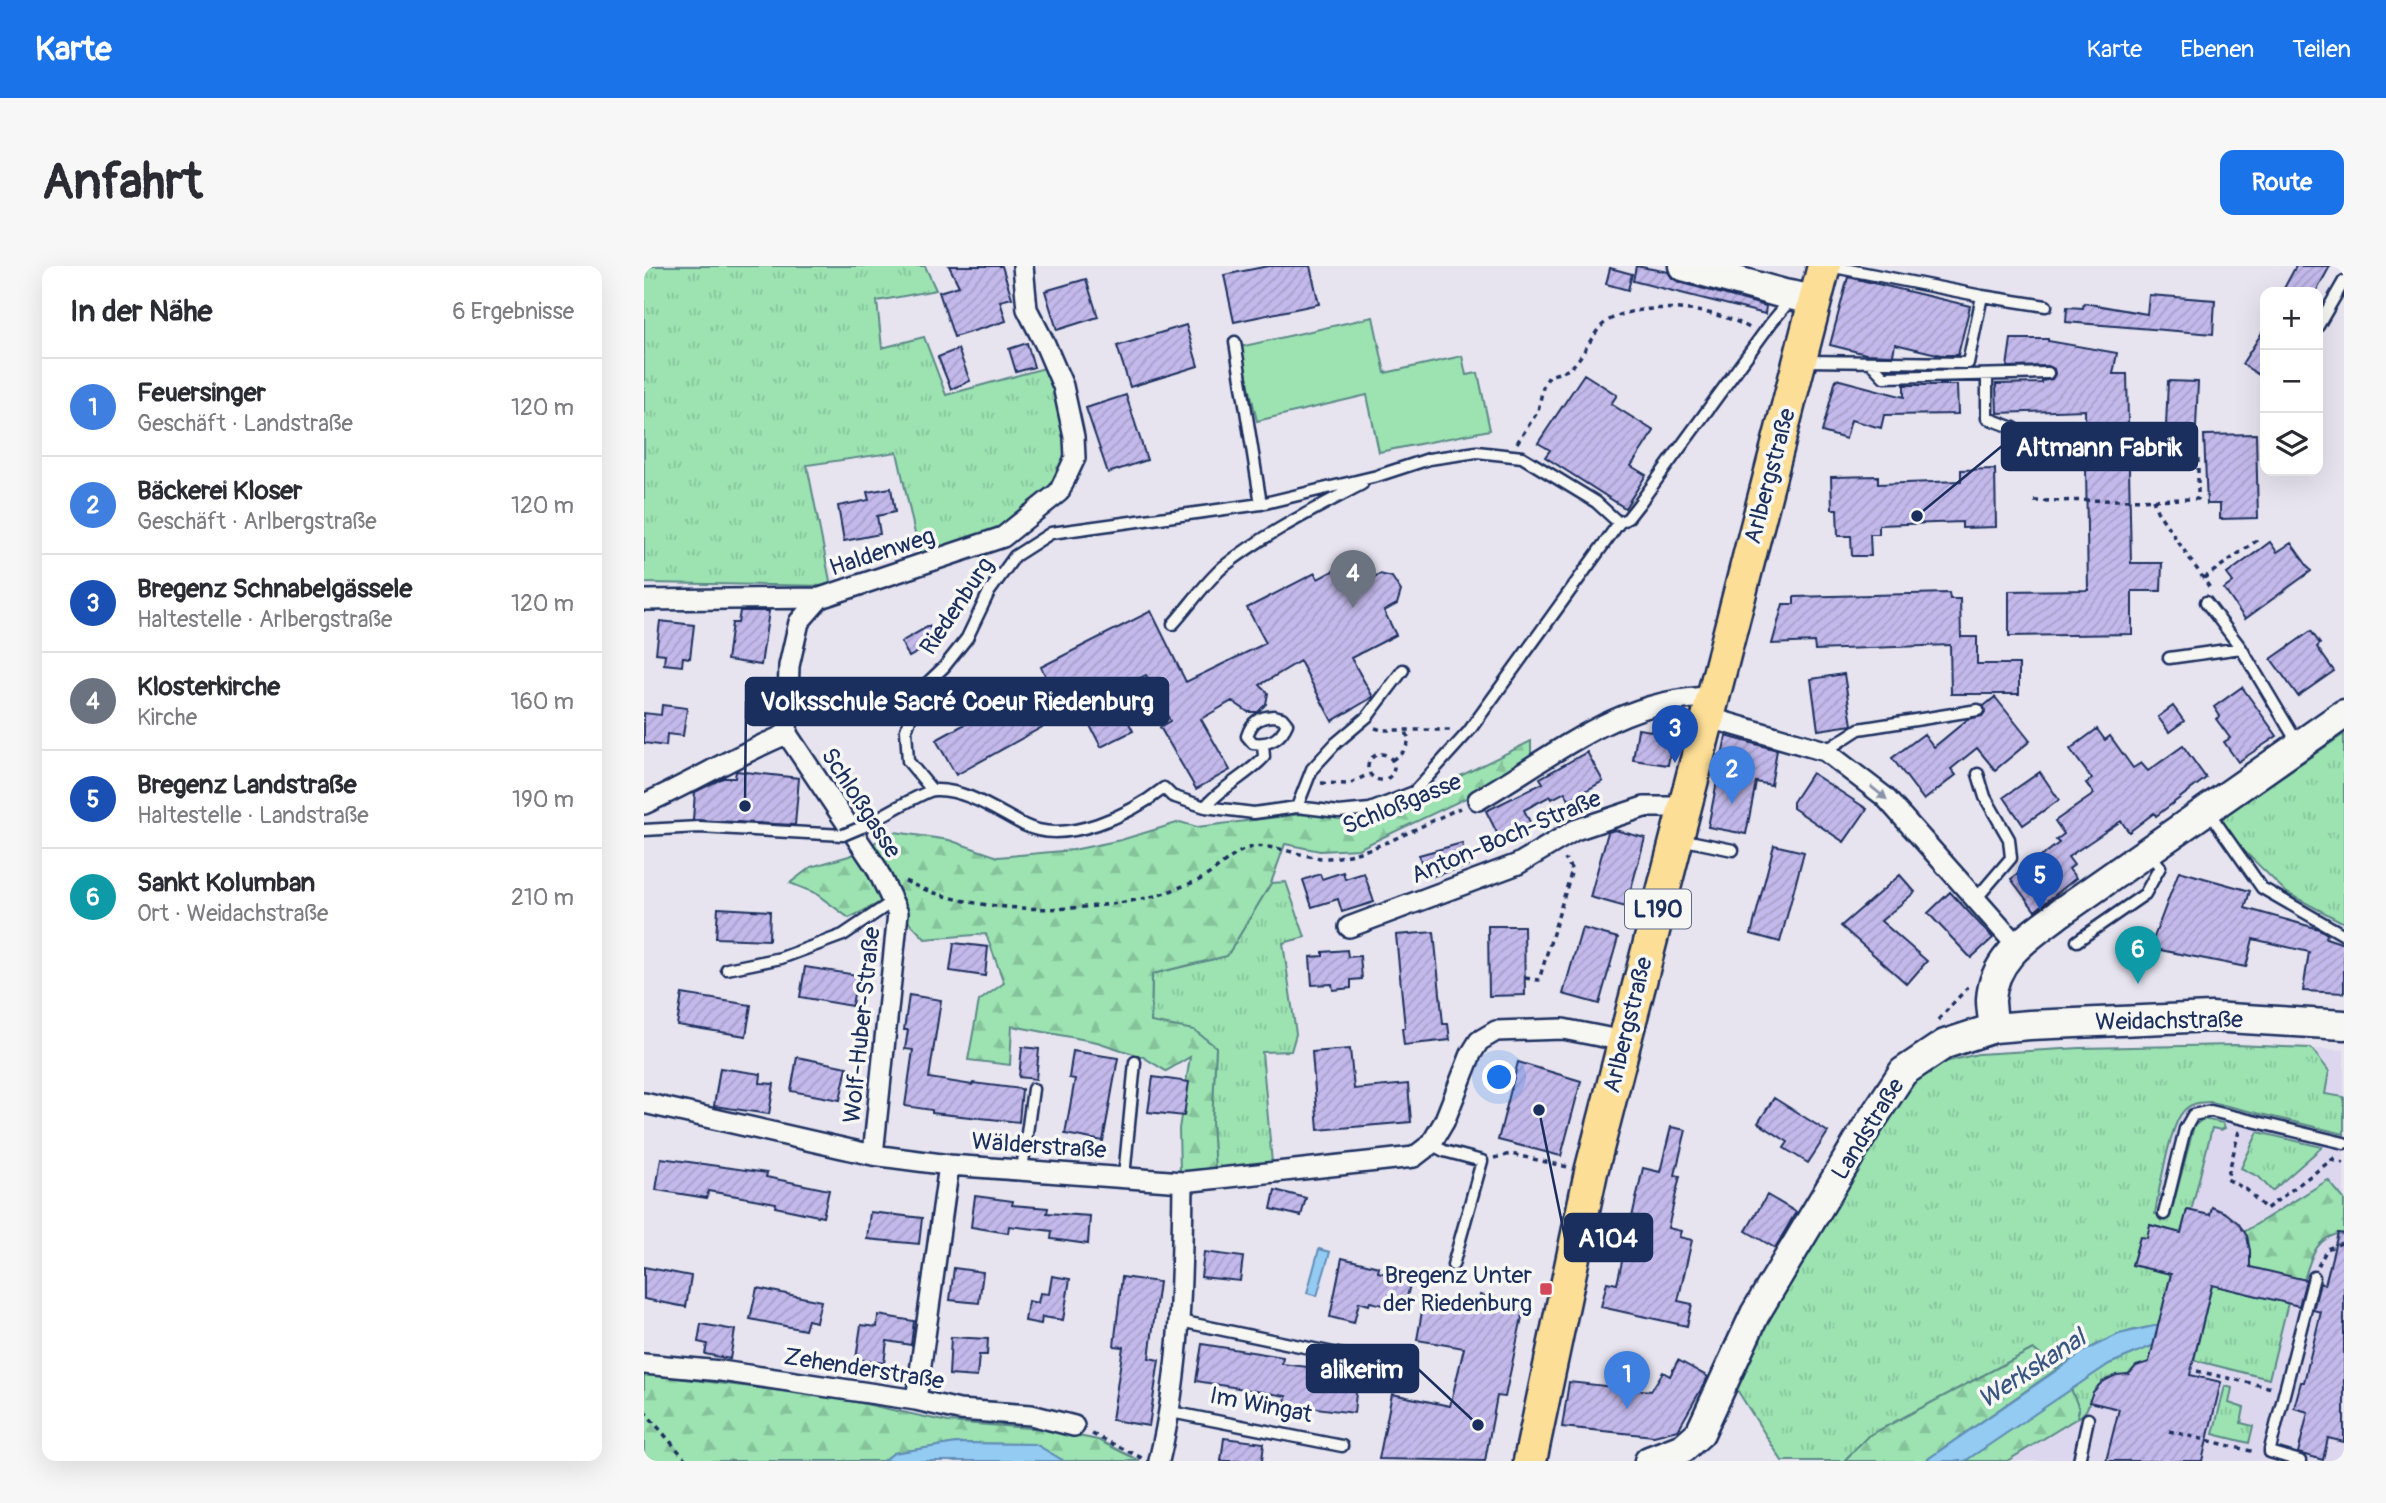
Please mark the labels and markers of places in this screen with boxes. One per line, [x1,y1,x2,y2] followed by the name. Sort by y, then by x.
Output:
[2002,423,2197,470] callout: Altmann Fabrik
[1330,550,1376,608] pin: 4
[746,678,1168,725] callout: Volksschule Sacré Coeur Riedenburg
[1652,705,1698,763] pin: 3
[1709,746,1755,804] pin: 2
[2017,852,2063,910] pin: 5
[2115,926,2161,984] pin: 6
[1565,1214,1652,1261] callout: A104
[1383,1261,1532,1318] place label: Bregenz Unter der Riedenburg
[1538,1281,1554,1297] marker: Bregenz Unter der Riedenburg
[1307,1345,1418,1392] callout: alikerim
[1604,1351,1650,1409] pin: 1

